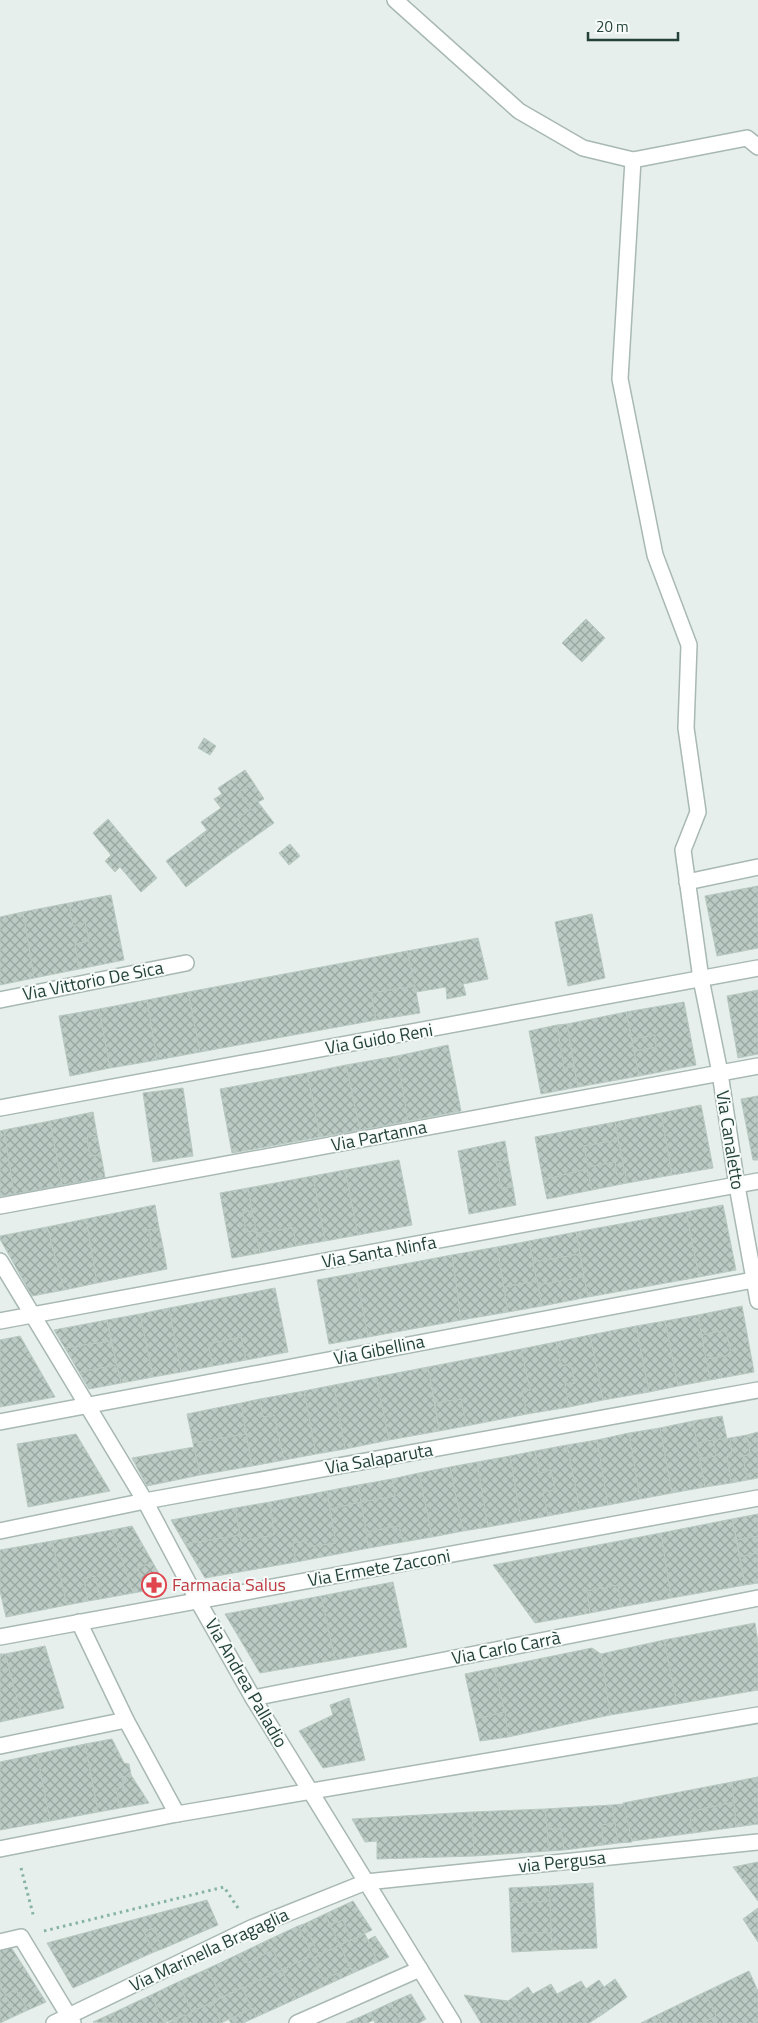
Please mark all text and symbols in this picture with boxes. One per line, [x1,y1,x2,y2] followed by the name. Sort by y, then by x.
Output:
[588,10,678,42] scale bar
[596,15,629,38] text: 20 m
[20,954,166,1007] street label: Via Vittorio De Sica
[323,1016,435,1061] street label: Via Guido Reni
[709,1088,752,1192] street label: Via Canaletto
[329,1113,429,1158] street label: Via Partanna
[320,1228,438,1275] street label: Via Santa Ninfa
[331,1327,427,1372] street label: Via Gibellina
[323,1436,435,1481] street label: Via Salaparuta
[306,1542,452,1593] street label: Via Ermete Zacconi
[172,1571,286,1598] place label: Farmacia Salus
[141,1572,167,1598] pharmacy icon: Farmacia Salus
[198,1613,294,1752] street label: Via Andrea Palladio
[449,1624,563,1671] street label: Via Carlo Carrà
[517,1843,607,1880] street label: via Pergusa
[125,1901,293,1998] street label: Via Marinella Bragaglia

